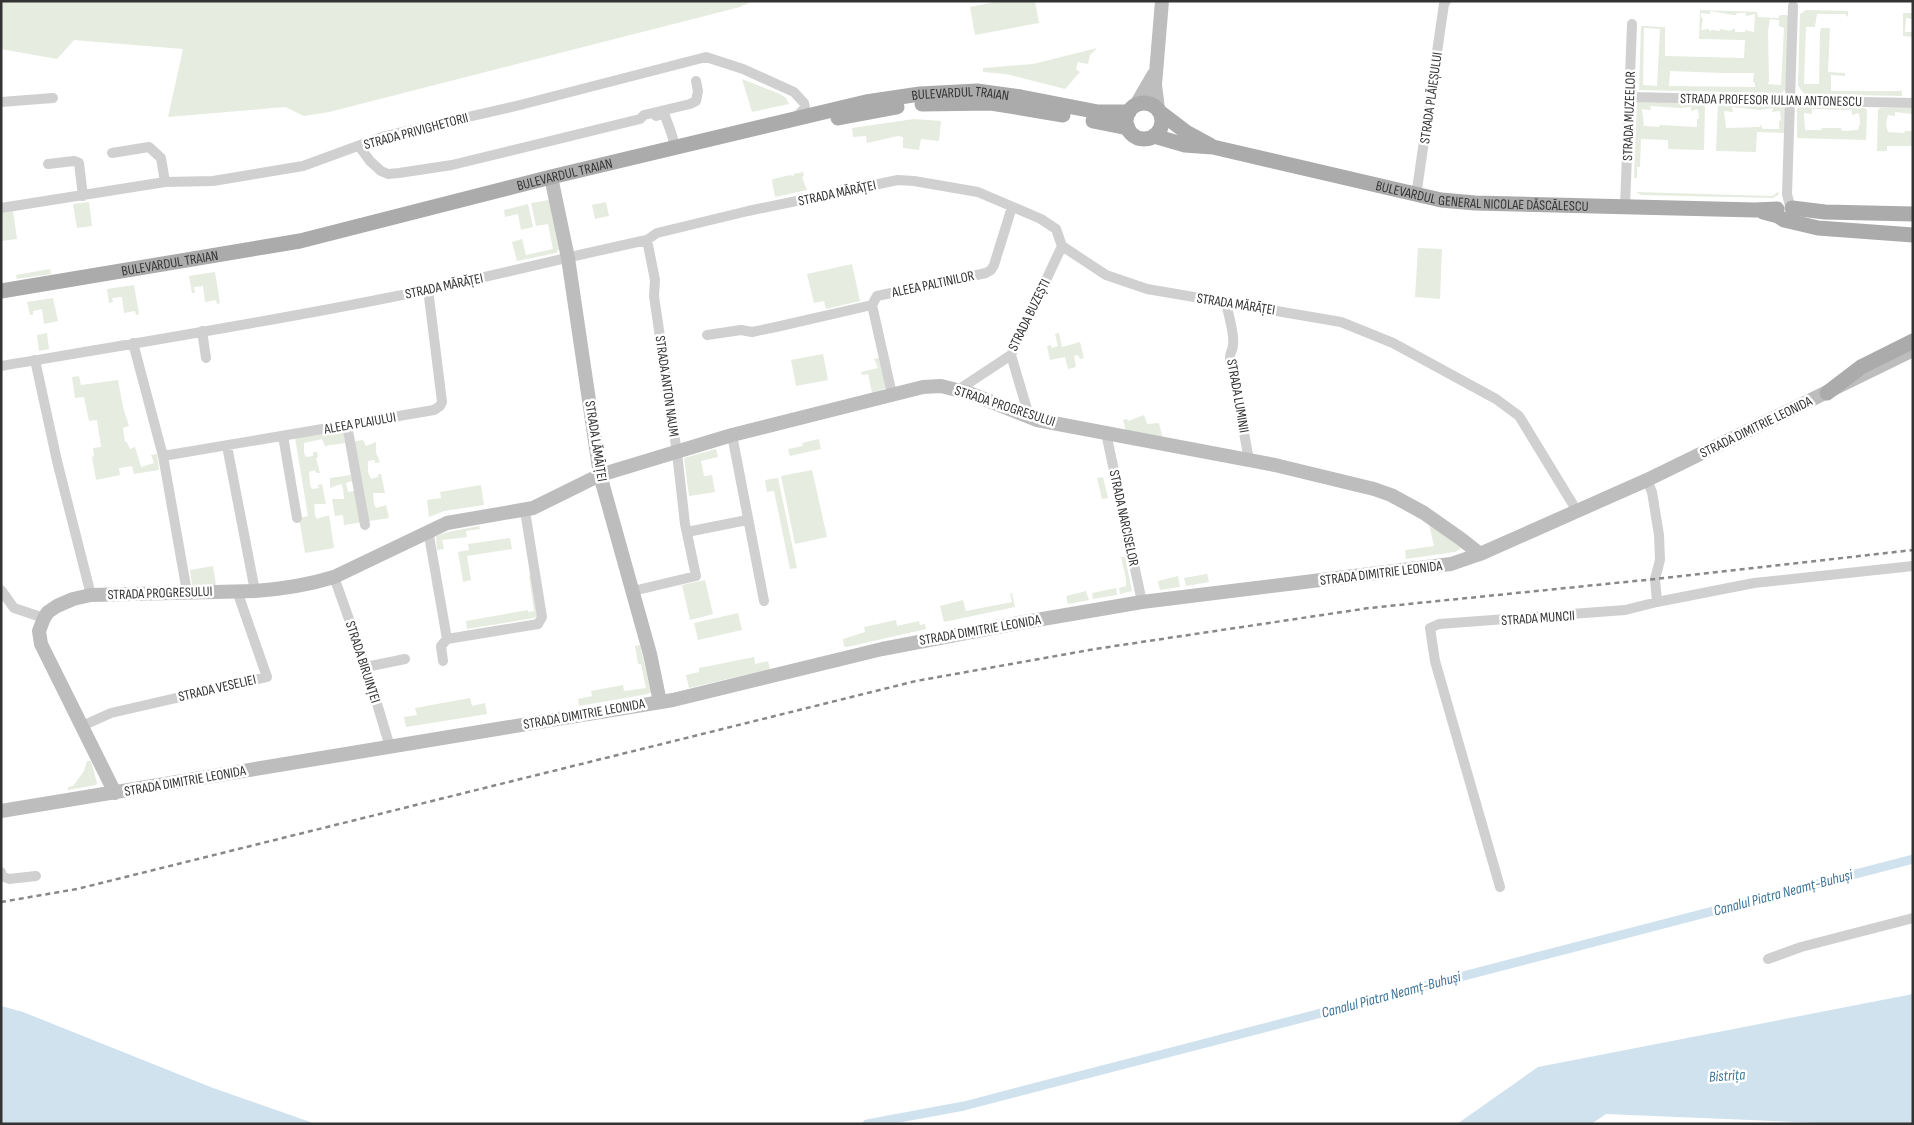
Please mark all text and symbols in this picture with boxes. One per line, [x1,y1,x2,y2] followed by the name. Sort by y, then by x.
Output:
[1416,51,1446,145] street label: STRADA PLĂIEȘULUI
[1619,70,1639,161] street label: STRADA MUZEELOR
[910,82,1010,104] street label: BULEVARDUL TRAIAN
[1680,90,1862,110] street label: STRADA PROFESOR IULIAN ANTONESCU
[362,109,470,153] street label: STRADA PRIVIGHETORII
[515,154,614,194] street label: BULEVARDUL TRAIAN
[796,176,878,210] street label: STRADA MĂRĂȚEI
[1374,177,1589,214] street label: BULEVARDUL GENERAL NICOLAE DĂSCĂLESCU
[120,246,219,279] street label: BULEVARDUL TRAIAN
[889,267,976,301] street label: ALEEA PALTINILOR
[403,269,485,303] street label: STRADA MĂRĂȚEI
[1004,276,1054,354] street label: STRADA BUZEȘTI
[1196,289,1276,319] street label: STRADA MĂRĂȚEI
[651,334,683,438] street label: STRADA ANTON NAUM
[1223,358,1253,434] street label: STRADA LUMINII
[952,382,1058,430] street label: STRADA PROGRESULUI
[1697,392,1816,462] street label: STRADA DIMITRIE LEONIDA
[581,399,611,483] street label: STRADA LĂMÂIȚEI
[322,408,397,438] street label: ALEEA PLAIULUI
[1105,468,1143,568] street label: STRADA NARCISELOR
[1319,557,1444,589] street label: STRADA DIMITRIE LEONIDA
[107,583,213,603] street label: STRADA PROGRESULUI
[1501,607,1575,629] street label: STRADA MUNCII
[918,611,1043,649] street label: STRADA DIMITRIE LEONIDA
[342,619,384,705] street label: STRADA BIRUINȚEI
[176,671,258,705] street label: STRADA VESELIEI
[522,695,647,733] street label: STRADA DIMITRIE LEONIDA
[123,762,248,800] street label: STRADA DIMITRIE LEONIDA
[1711,865,1856,921] water label: Canalul Piatra Neamț-Buhuși
[1319,967,1464,1023] water label: Canalul Piatra Neamț-Buhuși
[1708,1065,1746,1087] water label: Bistrița

